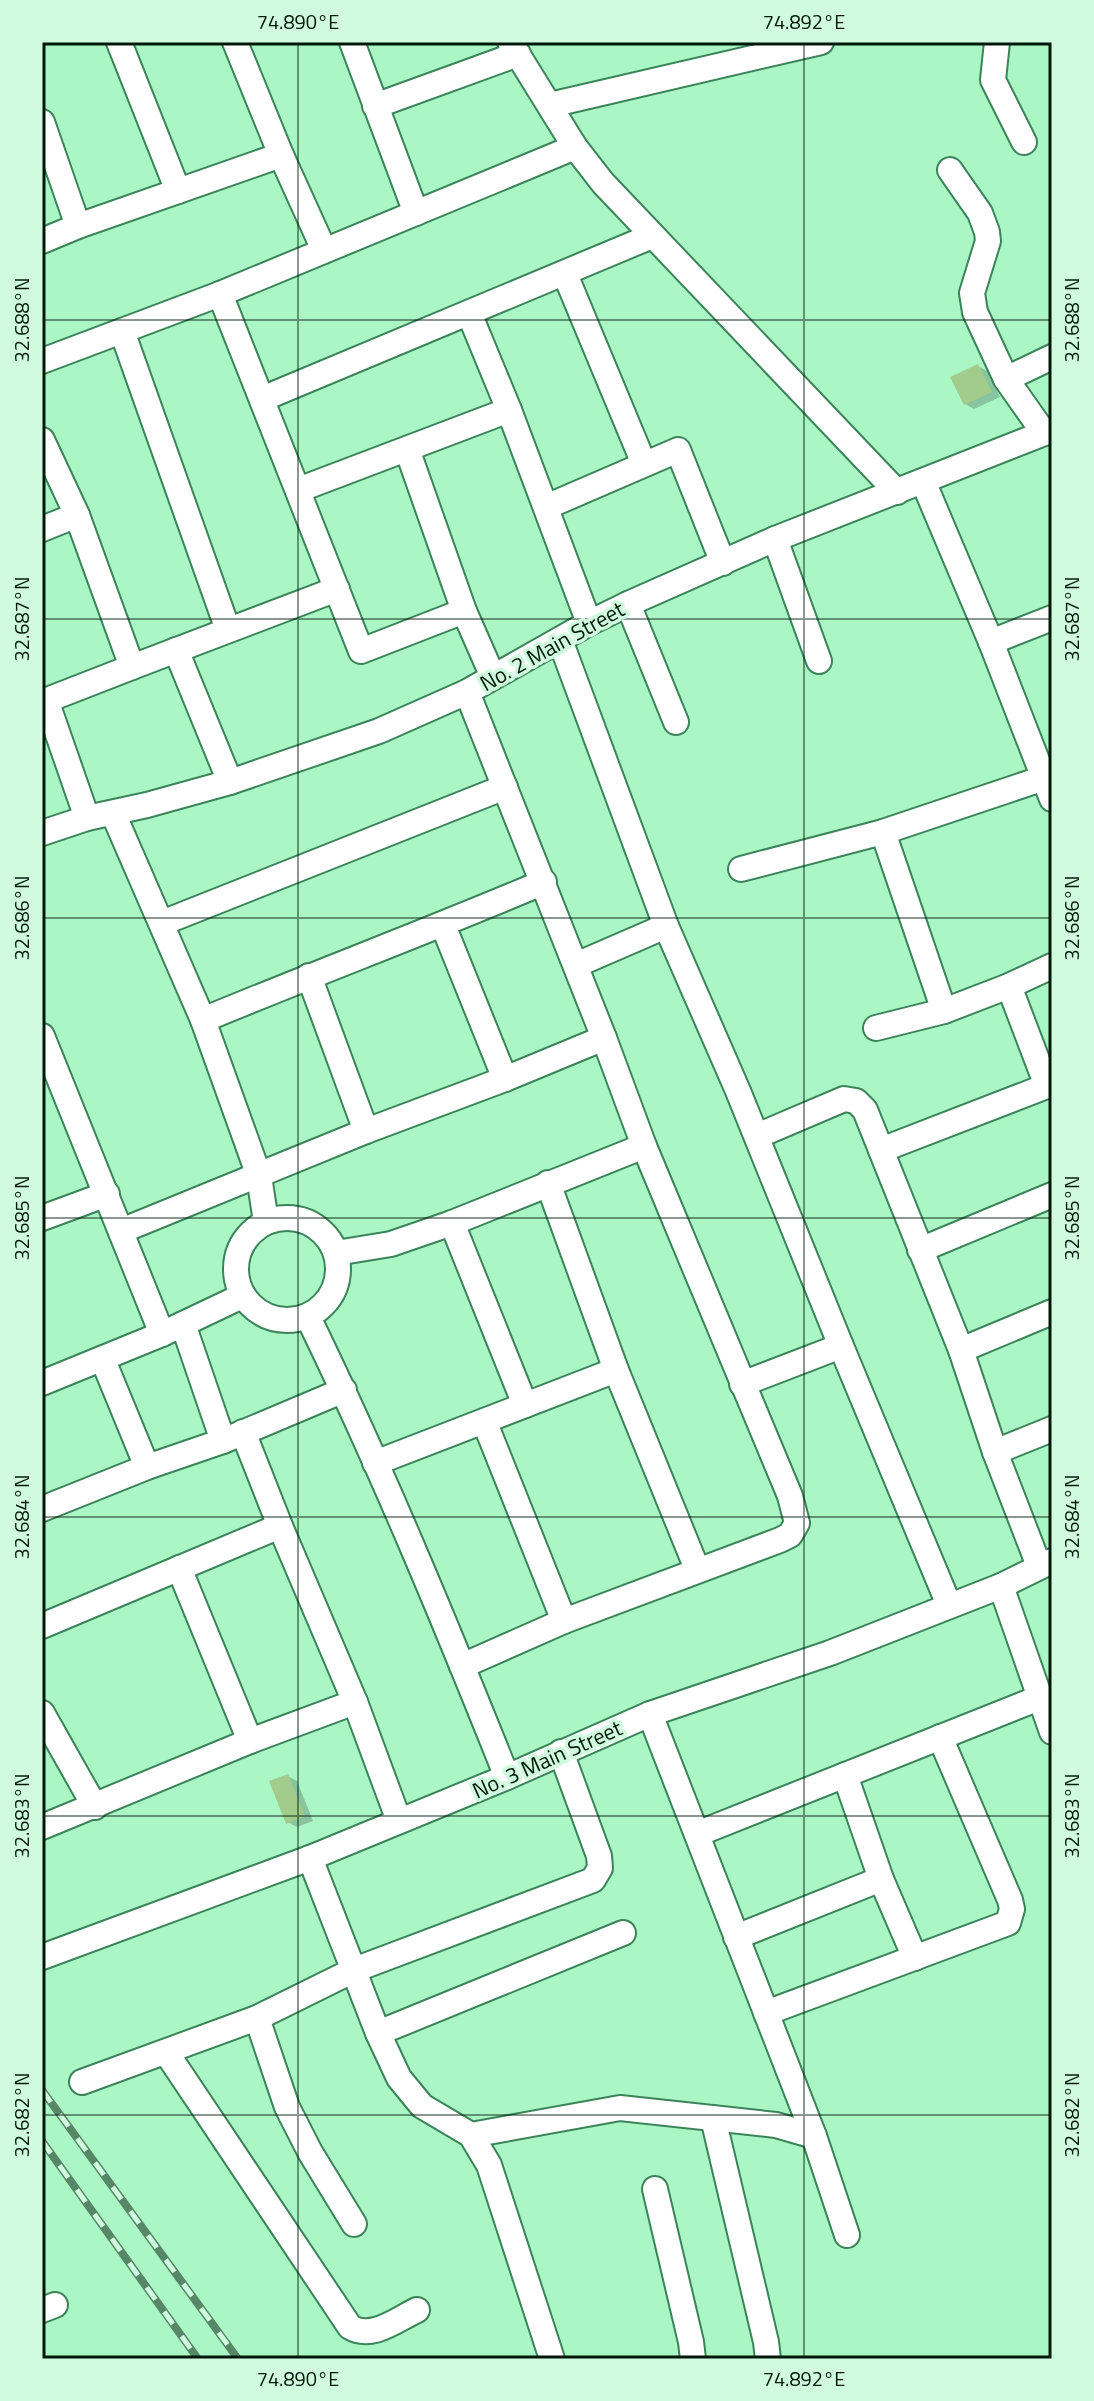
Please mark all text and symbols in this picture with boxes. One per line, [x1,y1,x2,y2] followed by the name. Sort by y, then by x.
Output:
[257,6,339,37] text: 74.890°E
[763,6,845,37] text: 74.892°E
[6,277,37,363] text: 32.688°N
[1056,277,1087,363] text: 32.688°N
[6,576,37,662] text: 32.687°N
[1056,576,1087,662] text: 32.687°N
[473,592,631,700] street label: No. 2 Main Street
[6,875,37,961] text: 32.686°N
[1056,875,1087,961] text: 32.686°N
[6,1175,37,1261] text: 32.685°N
[1056,1175,1087,1261] text: 32.685°N
[6,1474,37,1560] text: 32.684°N
[1056,1474,1087,1560] text: 32.684°N
[467,1711,628,1807] street label: No. 3 Main Street
[6,1773,37,1859] text: 32.683°N
[1056,1773,1087,1859] text: 32.683°N
[6,2072,37,2158] text: 32.682°N
[1056,2072,1087,2158] text: 32.682°N
[257,2363,339,2394] text: 74.890°E
[763,2363,845,2394] text: 74.892°E

